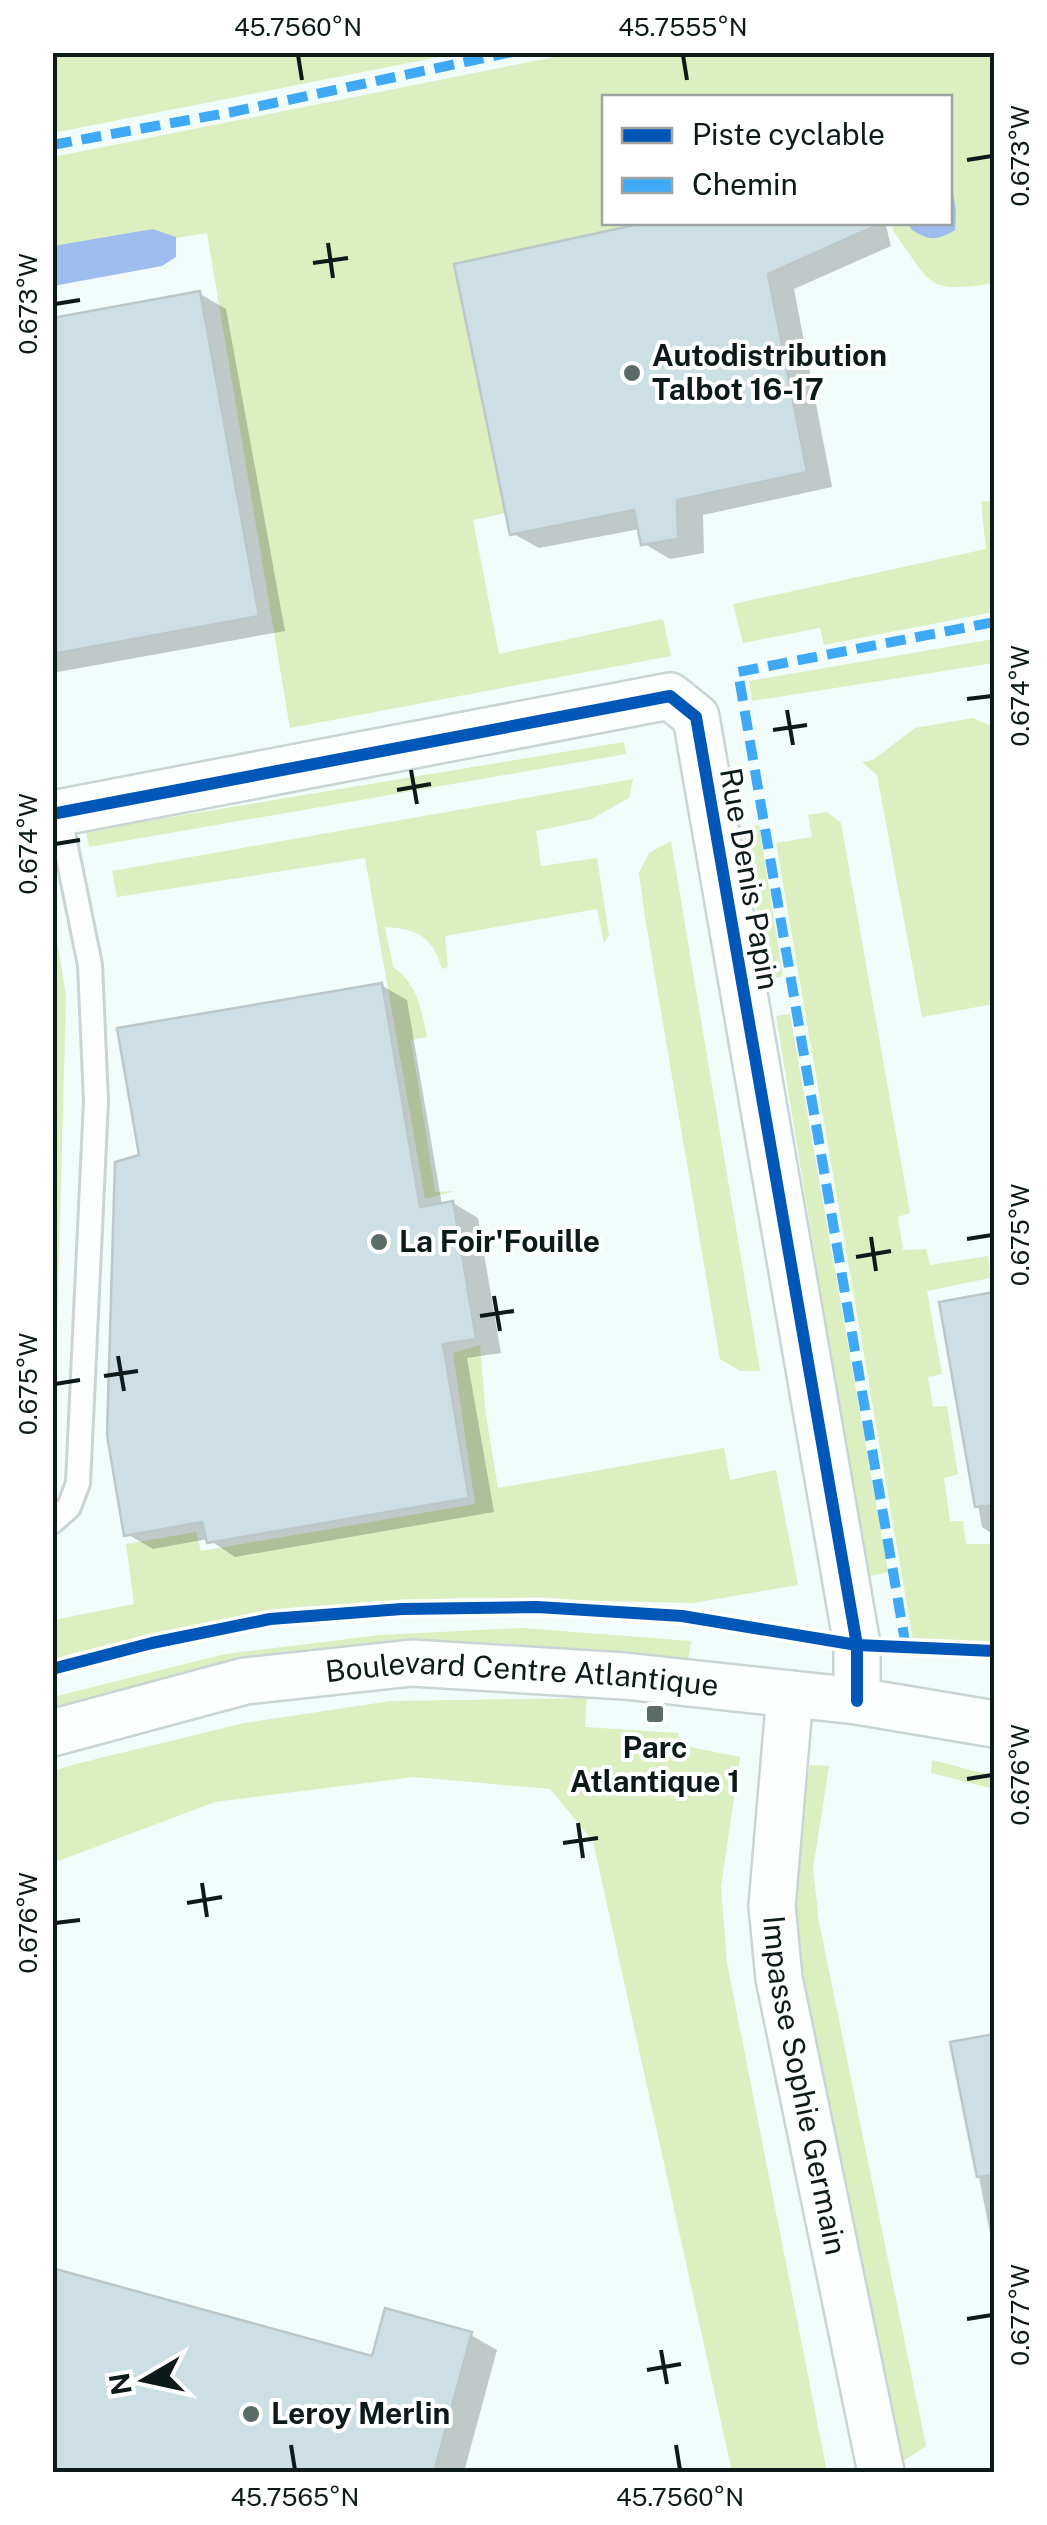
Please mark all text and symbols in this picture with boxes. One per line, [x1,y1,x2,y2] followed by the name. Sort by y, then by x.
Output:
[234,12,362,42] text: 45.7560°N
[618,12,748,42] text: 45.7555°N
[602,95,952,225] legend
[1005,105,1035,207] text: 0.673°W
[692,116,885,152] text: Piste cyclable
[692,166,798,202] text: Chemin
[13,253,43,355] text: 0.673°W
[652,337,887,407] place label: Autodistribution Talbot 16-17
[621,362,643,384] marker: Autodistribution Talbot 16-17
[1005,645,1035,747] text: 0.674°W
[713,765,787,993] street label: Rue Denis Papin
[13,793,43,895] text: 0.674°W
[1005,1184,1035,1286] text: 0.675°W
[399,1223,600,1259] place label: La Foir'Fouille
[368,1231,390,1253] marker: La Foir'Fouille
[13,1333,43,1435] text: 0.675°W
[323,1644,720,1703] street label: Boulevard Centre Atlantique
[644,1703,666,1725] marker: Parc Atlantique 1
[1005,1724,1035,1826] text: 0.676°W
[570,1729,740,1799] place label: Parc Atlantique 1
[13,1872,43,1974] text: 0.676°W
[756,1914,855,2258] street label: Impasse Sophie Germain
[1005,2264,1035,2366] text: 0.677°W
[95,2330,195,2430] north arrow
[102,2371,138,2397] text: N
[271,2395,450,2431] place label: Leroy Merlin
[240,2403,262,2425] marker: Leroy Merlin
[231,2482,359,2512] text: 45.7565°N
[616,2482,744,2512] text: 45.7560°N

